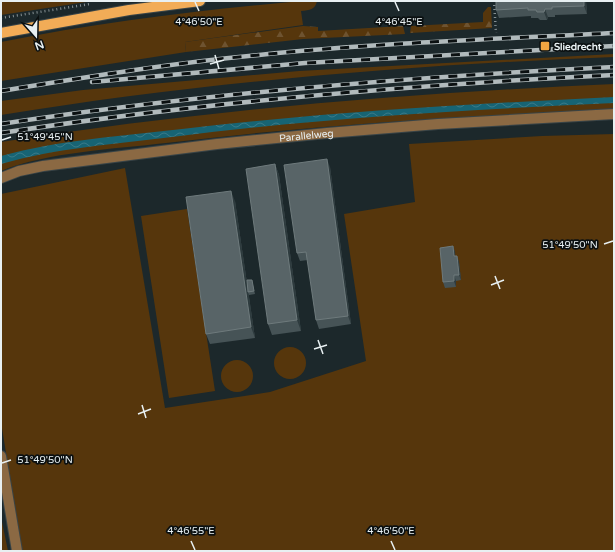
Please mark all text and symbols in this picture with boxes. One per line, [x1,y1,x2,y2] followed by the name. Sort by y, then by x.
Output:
[16,16,56,56] north arrow
[175,16,223,28] text: 4°46'50"E
[375,16,423,28] text: 4°46'45"E
[33,37,46,53] text: N
[539,40,551,52] marker: Sliedrecht
[554,41,602,53] place label: Sliedrecht
[279,127,334,145] street label: Parallelweg
[17,131,73,143] text: 51°49'45"N
[542,239,598,251] text: 51°49'50"N
[17,454,73,466] text: 51°49'50"N
[167,525,215,537] text: 4°46'55"E
[367,525,415,537] text: 4°46'50"E

